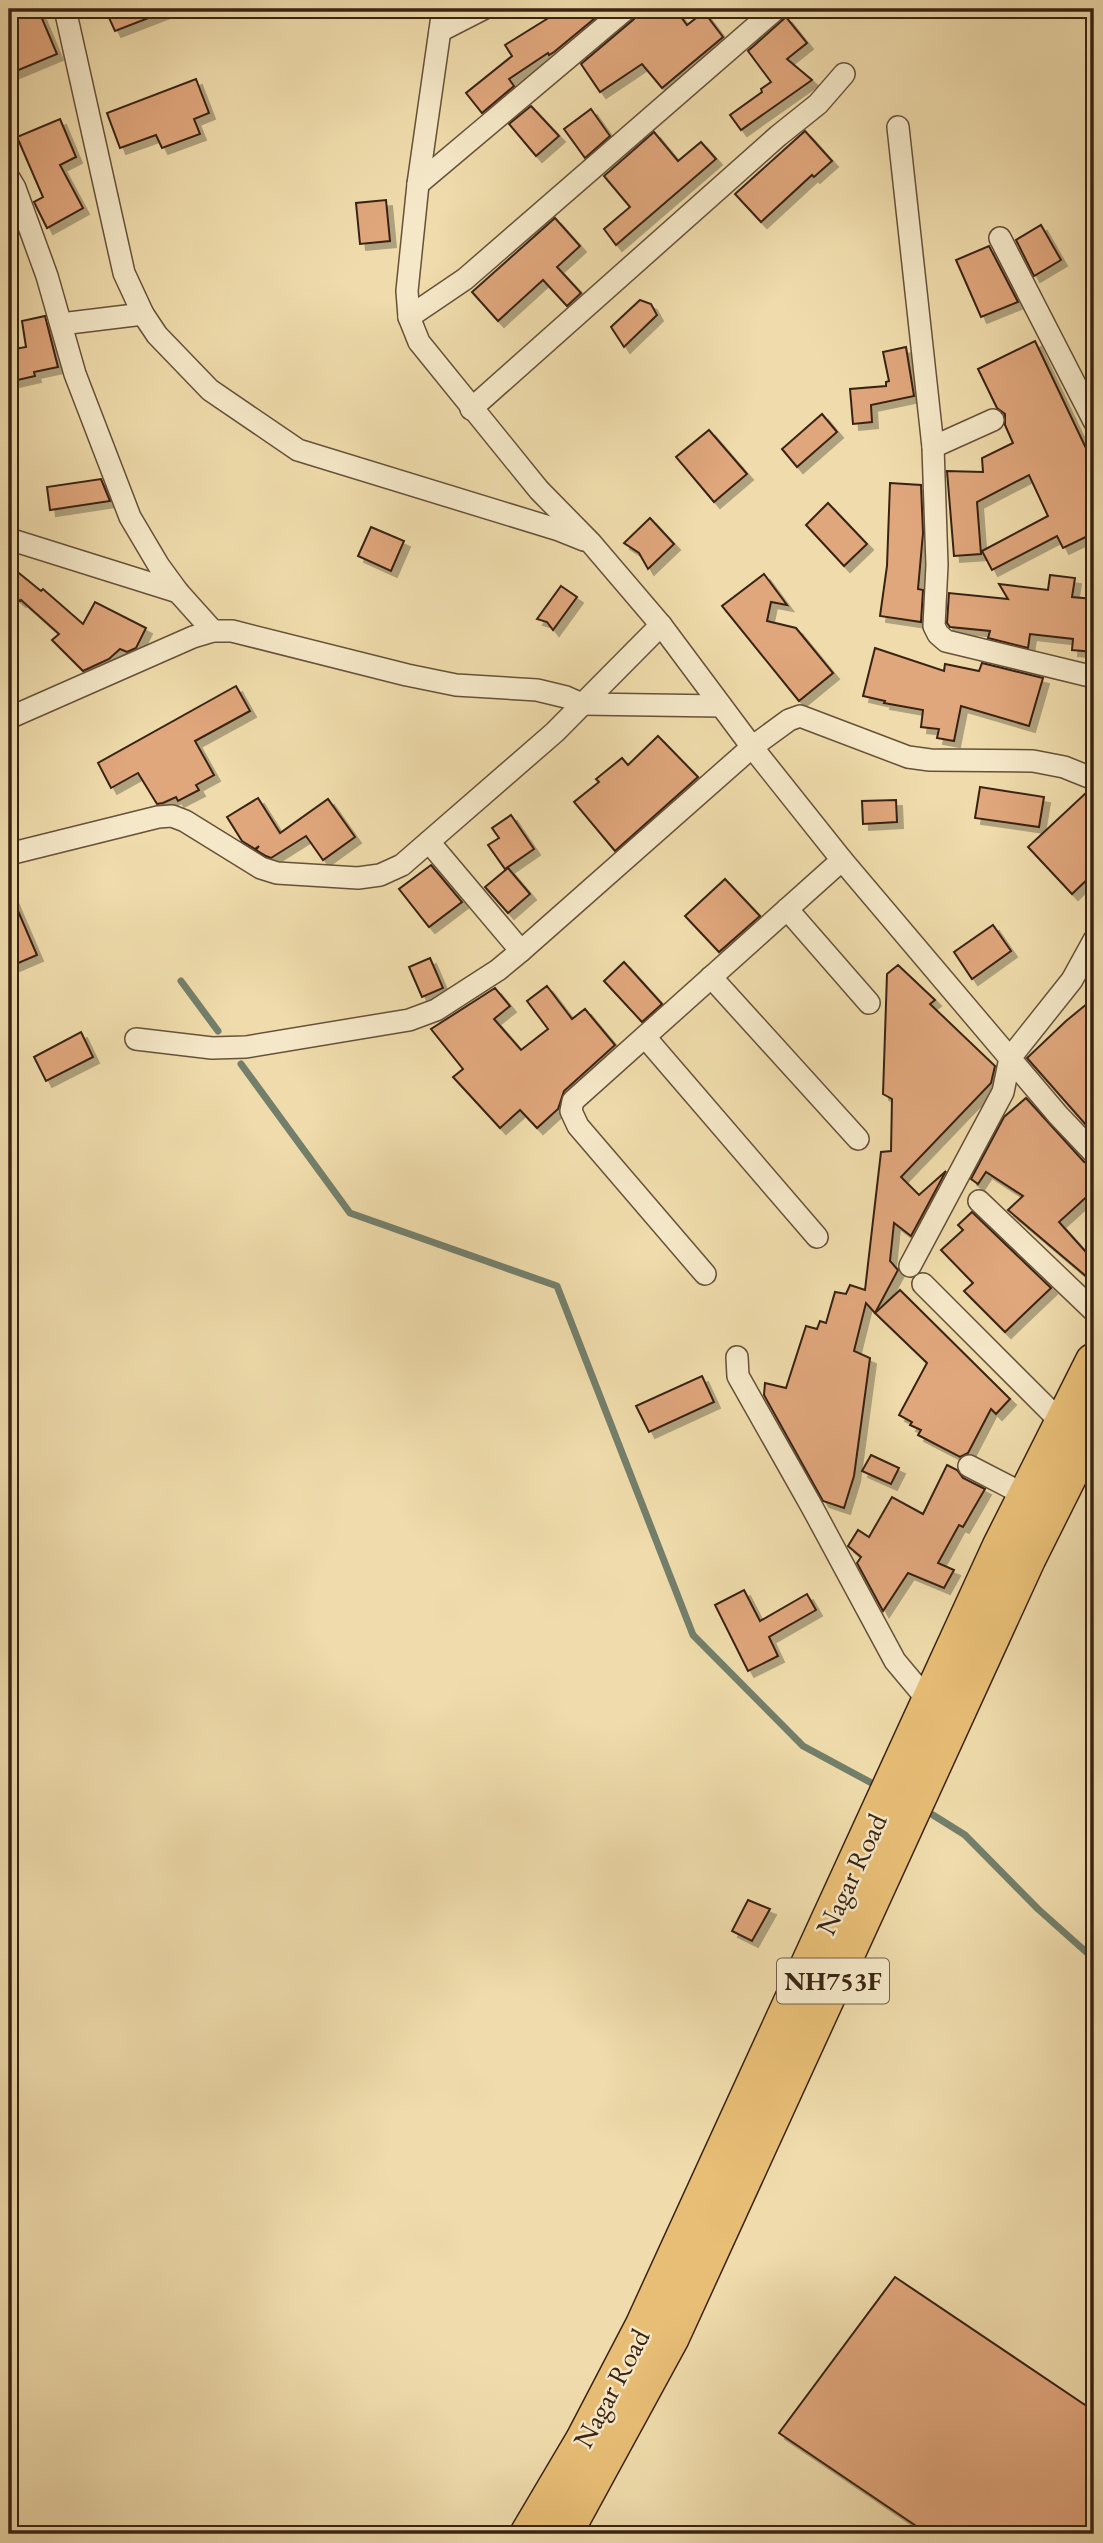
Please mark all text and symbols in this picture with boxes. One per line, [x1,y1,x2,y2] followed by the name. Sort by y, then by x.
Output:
[807,1807,895,1941] street label: Nagar Road
[777,1958,889,2004] road number: NH753F
[565,2321,658,2454] street label: Nagar Road

